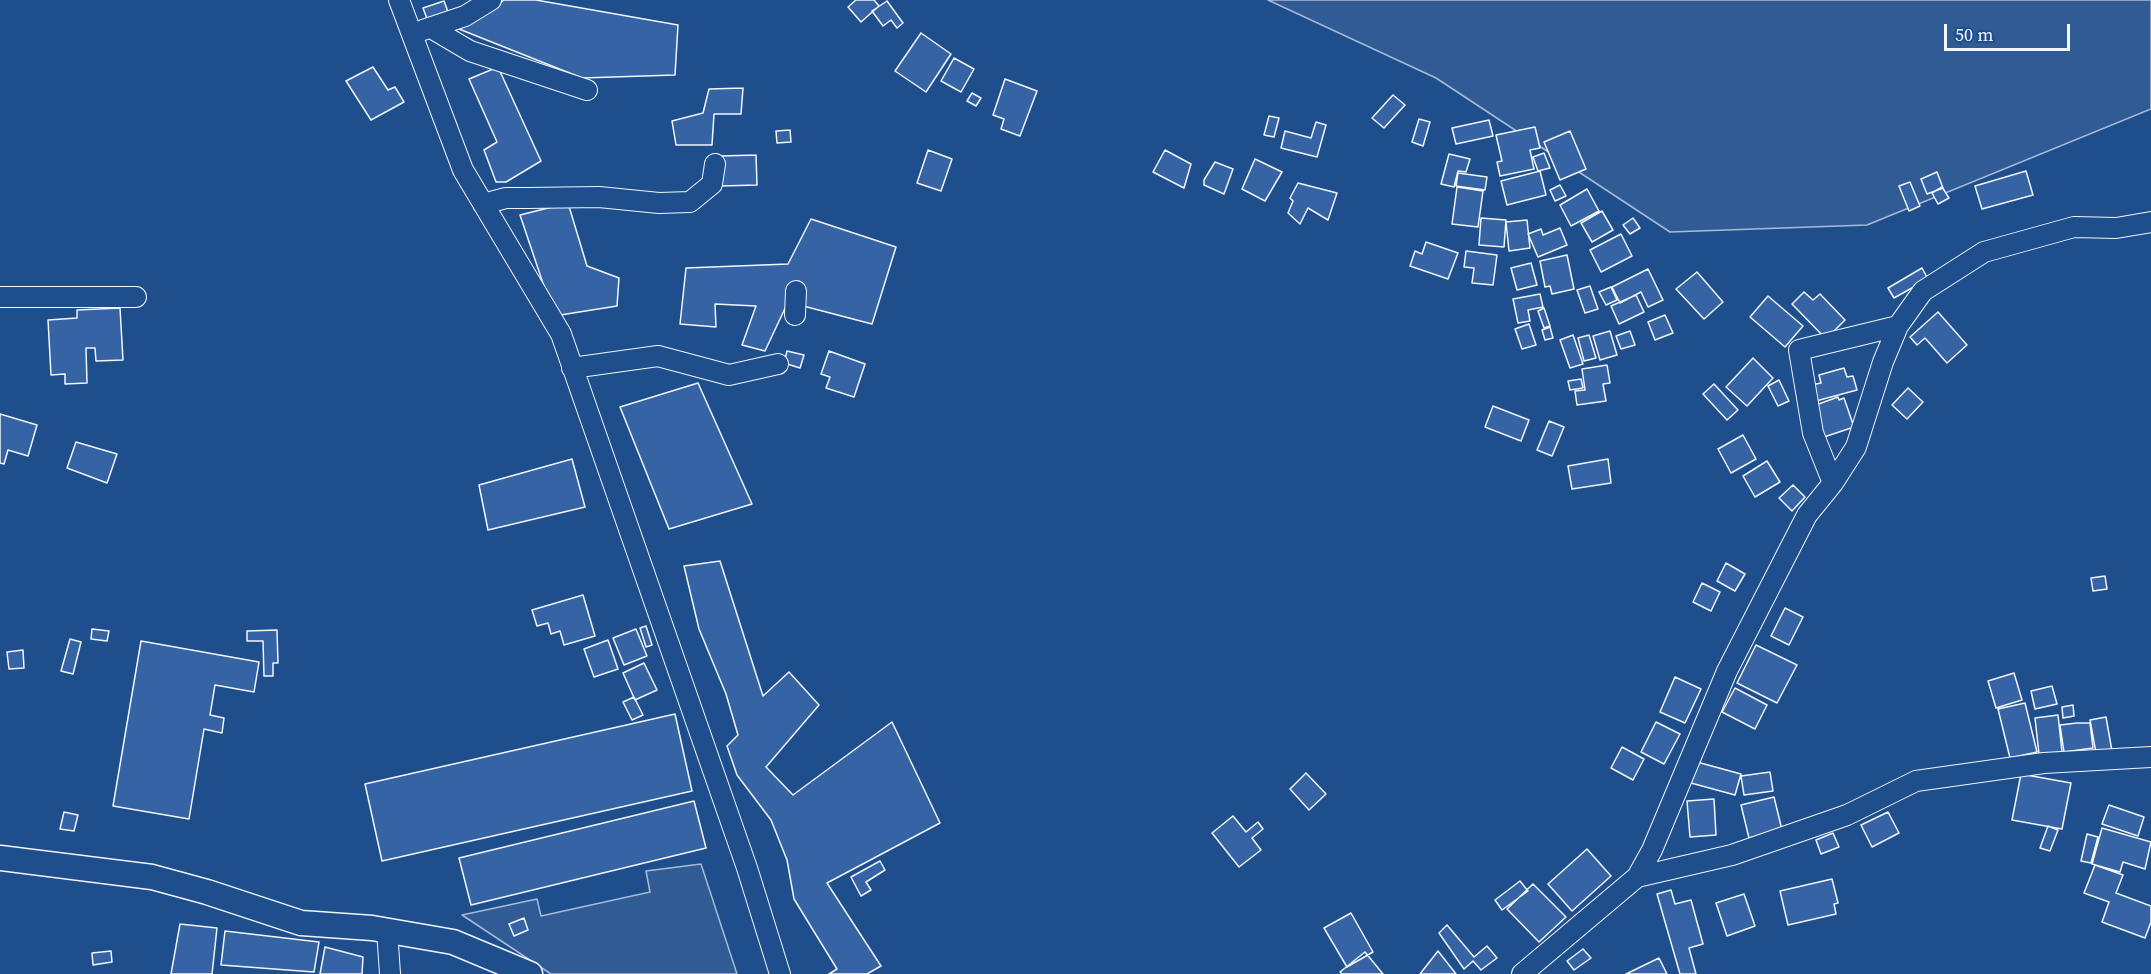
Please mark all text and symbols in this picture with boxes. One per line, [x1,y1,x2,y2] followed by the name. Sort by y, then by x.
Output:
[1947,12,2073,50] scale bar
[1955,22,1993,47] text: 50 m

